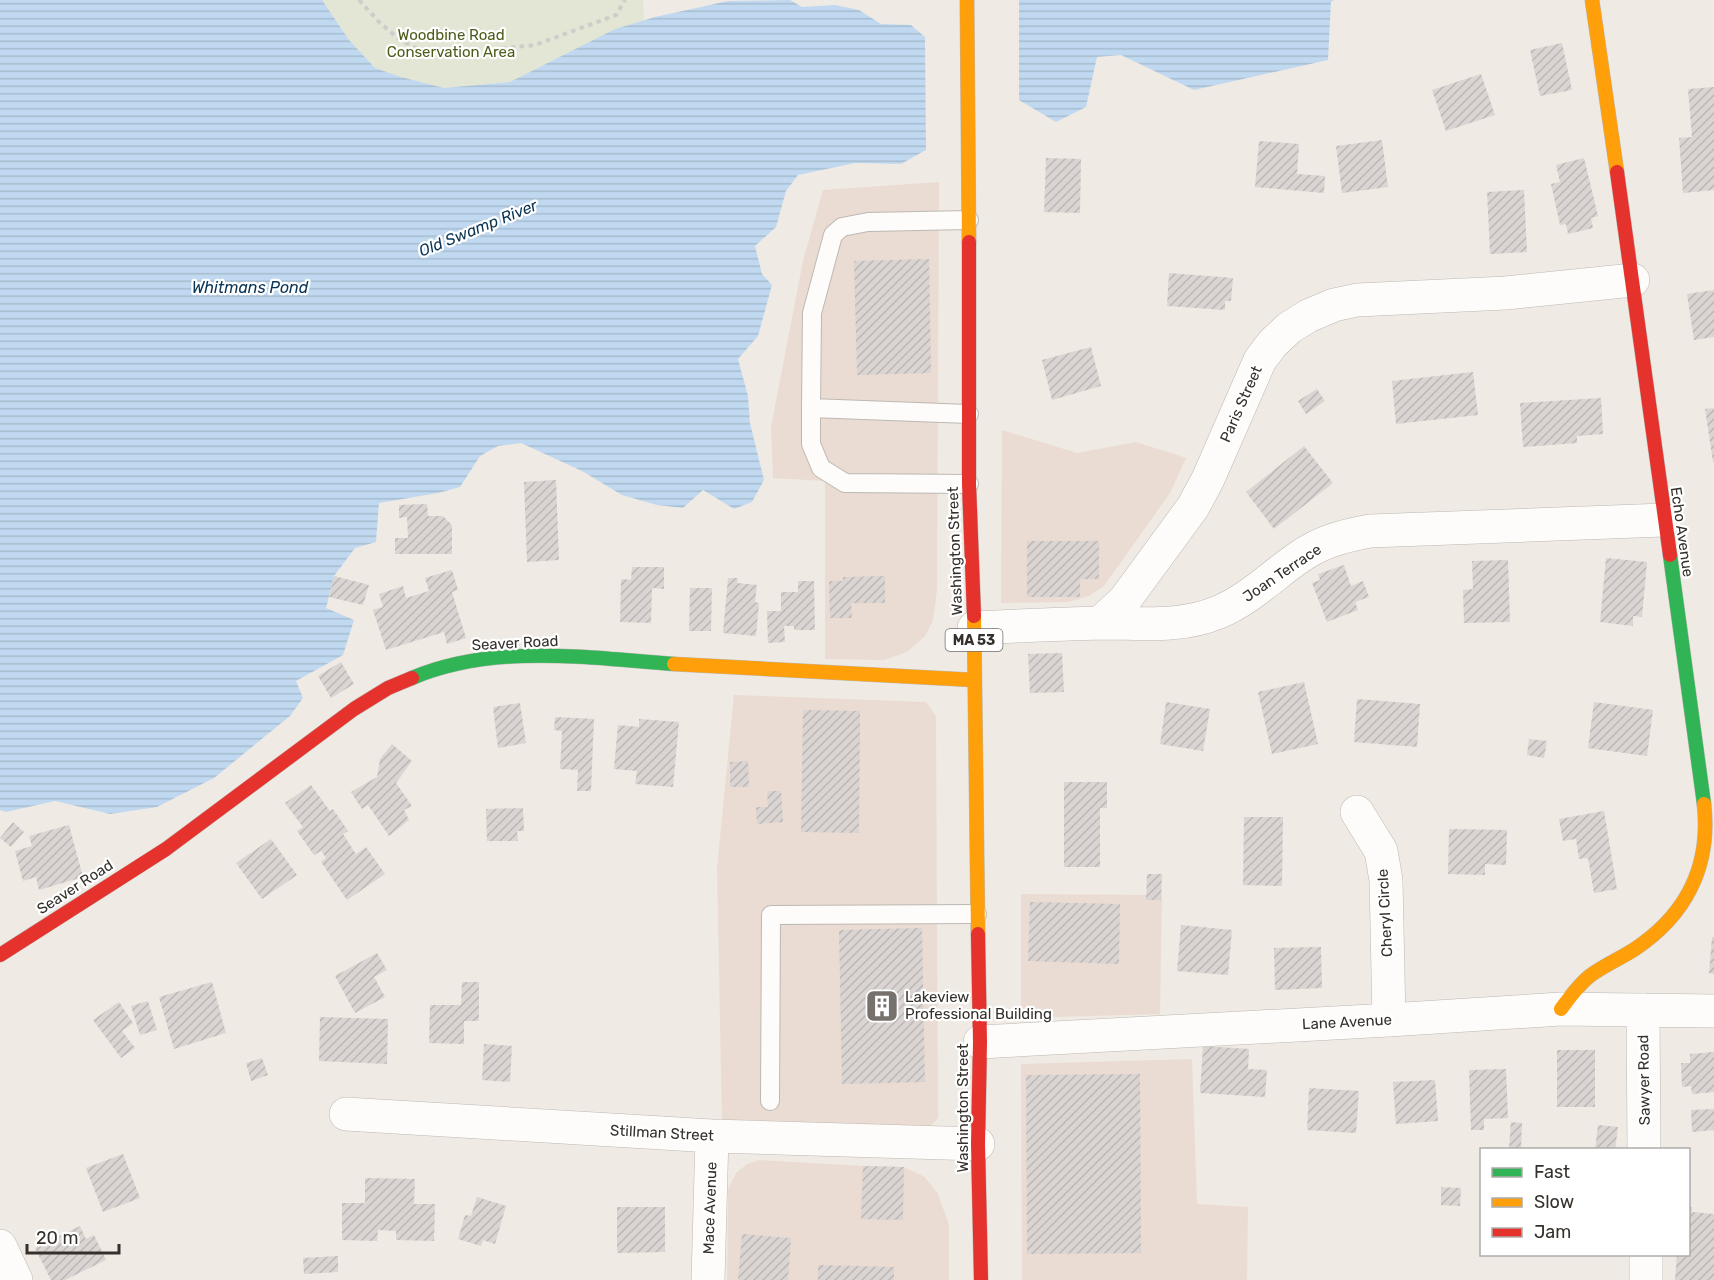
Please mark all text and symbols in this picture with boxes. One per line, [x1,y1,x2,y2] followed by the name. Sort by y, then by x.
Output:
[387,26,515,61] park label: Woodbine Road Conservation Area
[416,195,541,260] water label: Old Swamp River
[192,278,309,297] water label: Whitmans Pond
[1216,363,1266,445] street label: Paris Street
[944,486,966,616] street label: Washington Street
[1667,486,1697,578] street label: Echo Avenue
[1239,540,1325,606] street label: Joan Terrace
[946,629,1002,651] road number: MA 53
[471,632,559,654] street label: Seaver Road
[34,856,116,918] street label: Seaver Road
[1374,868,1396,958] street label: Cheryl Circle
[864,988,900,1024] building icon: Lakeview Professional Building
[905,988,1052,1023] place label: Lakeview Professional Building
[1302,1011,1392,1033] street label: Lane Avenue
[1634,1035,1654,1125] street label: Sawyer Road
[954,1043,972,1173] street label: Washington Street
[610,1121,714,1145] street label: Stillman Street
[1480,1148,1690,1256] legend
[699,1161,721,1255] street label: Mace Avenue
[1534,1161,1570,1183] text: Fast
[1534,1191,1574,1213] text: Slow
[27,1217,118,1255] scale bar
[1534,1221,1571,1243] text: Jam
[36,1227,78,1249] text: 20 m

